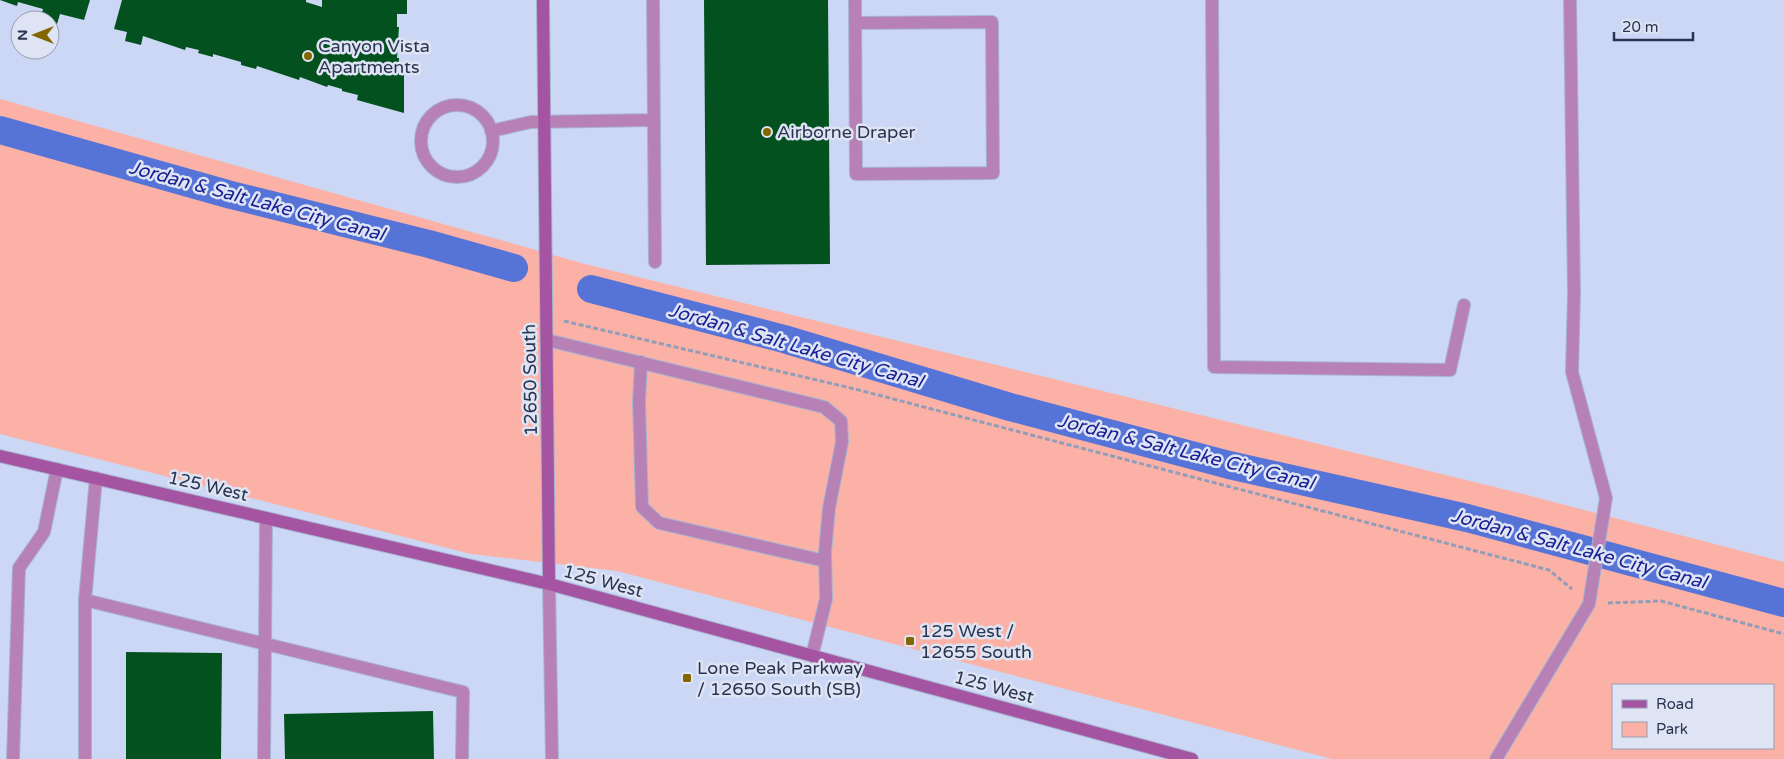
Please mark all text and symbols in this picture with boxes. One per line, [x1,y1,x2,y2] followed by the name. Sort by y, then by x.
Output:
[10,10,60,60] north arrow
[1614,10,1693,42] scale bar
[1622,18,1659,36] text: 20 m
[14,29,31,41] text: N
[318,35,430,78] place label: Canyon Vista Apartments
[302,50,314,62] marker: Canyon Vista Apartments
[777,121,916,143] place label: Airborne Draper
[761,126,773,138] marker: Airborne Draper
[127,156,389,246] water label: Jordan & Salt Lake City Canal
[666,299,928,393] water label: Jordan & Salt Lake City Canal
[518,324,542,436] street label: 12650 South
[1055,409,1318,495] water label: Jordan & Salt Lake City Canal
[166,466,250,506] street label: 125 West
[1449,504,1711,594] water label: Jordan & Salt Lake City Canal
[561,560,645,602] street label: 125 West
[920,620,1032,663] place label: 125 West / 12655 South
[904,635,916,647] marker: 125 West / 12655 South
[697,657,863,700] place label: Lone Peak Parkway / 12650 South (SB)
[952,666,1036,708] street label: 125 West
[681,672,693,684] marker: Lone Peak Parkway / 12650 South (SB)
[1612,684,1774,749] legend
[1656,695,1694,713] text: Road
[1656,720,1688,738] text: Park

